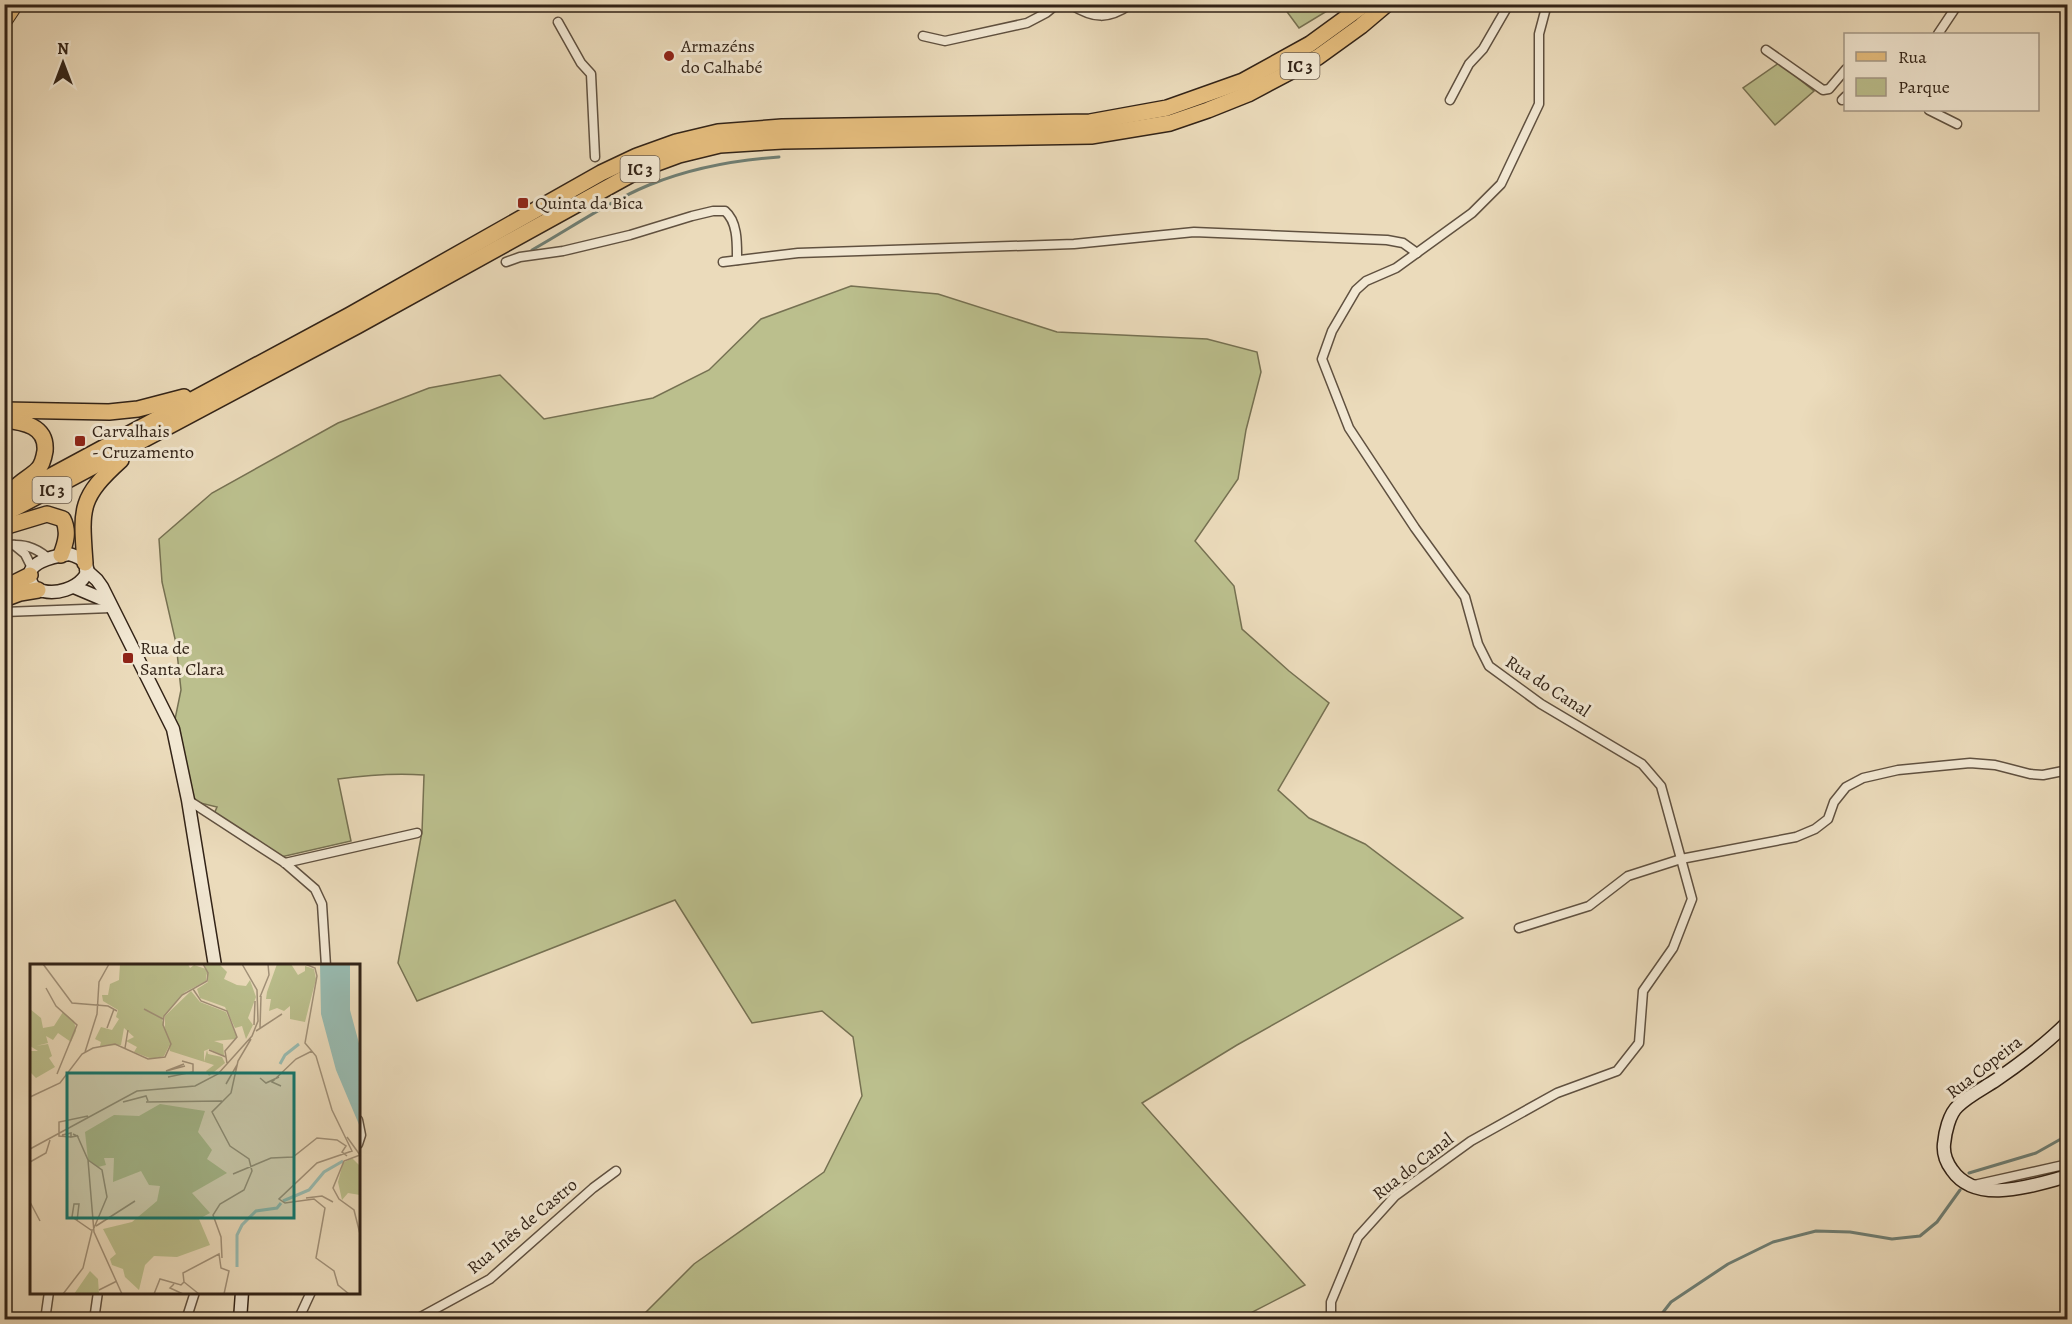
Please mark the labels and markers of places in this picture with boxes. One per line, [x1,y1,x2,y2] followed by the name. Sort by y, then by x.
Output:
[680,34,762,79] place label: Armazéns do Calhabé
[662,49,676,63] marker: Armazéns do Calhabé
[535,191,644,215] place label: Quinta da Bica
[516,196,530,210] marker: Quinta da Bica
[92,419,194,464] place label: Carvalhais - Cruzamento
[73,434,87,448] marker: Carvalhais - Cruzamento
[140,636,225,681] place label: Rua de Santa Clara
[121,651,135,665] marker: Rua de Santa Clara

